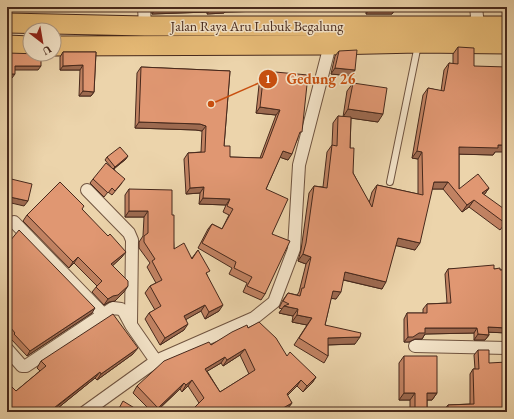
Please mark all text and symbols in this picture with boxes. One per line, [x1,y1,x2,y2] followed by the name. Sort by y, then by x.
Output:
[170,17,344,35] street label: Jalan Raya Aru Lubuk Begalung
[22,22,62,62] north arrow
[39,42,54,59] text: U
[258,65,363,92] callout: Gedung 26
[287,69,355,88] text: Gedung 26
[265,71,271,87] text: 1

